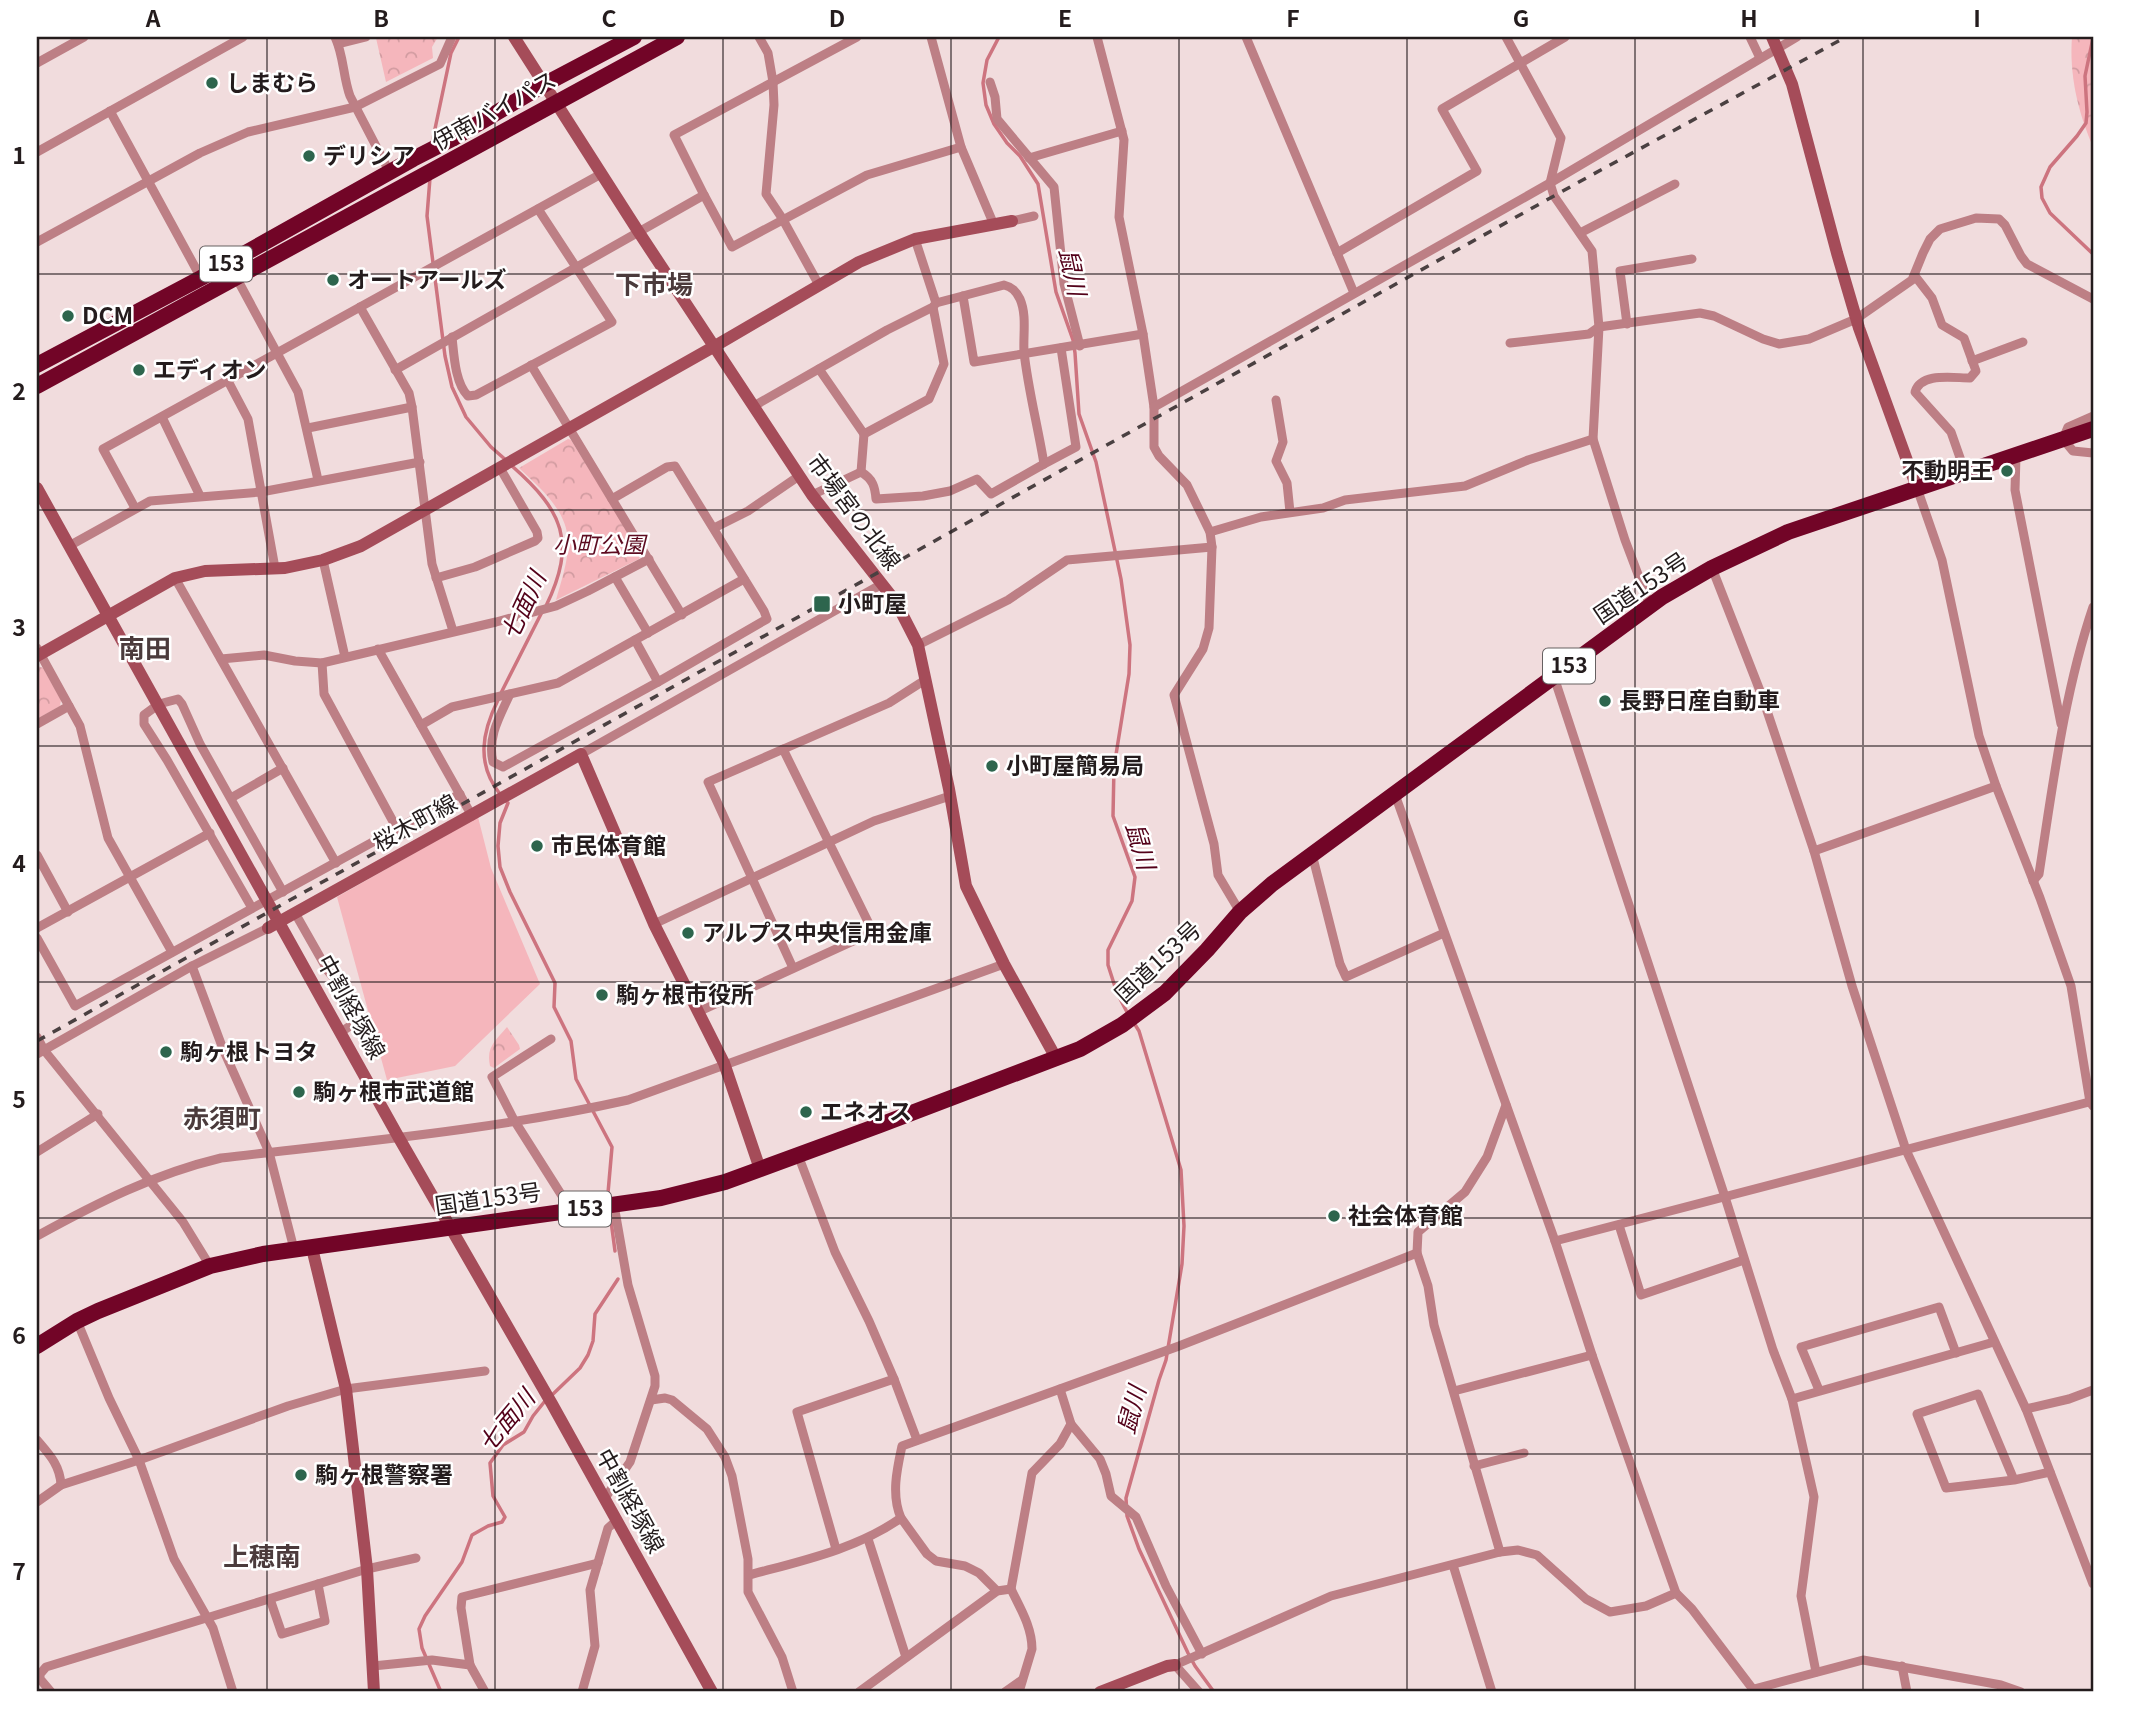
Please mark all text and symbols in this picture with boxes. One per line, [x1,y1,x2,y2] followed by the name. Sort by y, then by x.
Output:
[145,0,161,34] text: A
[373,0,389,34] text: B
[601,0,617,34] text: C
[829,0,845,34] text: D
[1058,0,1072,34] text: E
[1286,0,1300,34] text: F
[1513,0,1529,34] text: G
[1740,0,1758,34] text: H
[1973,0,1981,34] text: I
[425,61,561,157] street label: 伊南バイパス
[226,64,318,98] place label: しまむら
[204,75,220,91] marker: しまむら
[12,137,26,171] text: 1
[323,137,415,171] place label: デリシア
[301,148,317,164] marker: デリシア
[1052,244,1097,302] water label: 鼠川
[200,246,252,282] road number: 153
[347,261,507,295] place label: オートアールズ
[615,264,693,301] district label: 下市場
[325,272,341,288] marker: オートアールズ
[82,297,133,331] place label: DCM
[60,308,76,324] marker: DCM
[153,351,266,385] place label: エディオン
[131,362,147,378] marker: エディオン
[12,373,26,407] text: 2
[800,445,911,576] street label: 市場宮の北線
[1901,452,1993,486] place label: 不動明王
[1999,463,2015,479] marker: 不動明王
[553,526,648,560] park label: 小町公園
[1586,542,1694,630] street label: 国道153号
[491,562,554,645] water label: 七面川
[838,585,907,619] place label: 小町屋
[812,594,832,614] marker: 小町屋
[12,609,26,643] text: 3
[119,628,171,665] district label: 南田
[1543,648,1595,684] road number: 153
[1619,682,1780,716] place label: 長野日産自動車
[1597,693,1613,709] marker: 長野日産自動車
[1006,747,1144,781] place label: 小町屋簡易局
[984,758,1000,774] marker: 小町屋簡易局
[366,784,463,858] street label: 桜木町線
[1119,817,1167,876] water label: 鼠川
[551,827,666,861] place label: 市民体育館
[529,838,545,854] marker: 市民体育館
[12,845,26,879] text: 4
[1106,912,1207,1010] street label: 国道153号
[702,914,932,948] place label: アルプス中央信用金庫
[680,925,696,941] marker: アルプス中央信用金庫
[310,947,395,1065] street label: 中割経塚線
[616,976,754,1010] place label: 駒ヶ根市役所
[594,987,610,1003] marker: 駒ヶ根市役所
[180,1033,318,1067] place label: 駒ヶ根トヨタ
[158,1044,174,1060] marker: 駒ヶ根トヨタ
[313,1073,474,1107] place label: 駒ヶ根市武道館
[12,1081,26,1115] text: 5
[291,1084,307,1100] marker: 駒ヶ根市武道館
[820,1093,912,1127] place label: エネオス
[183,1098,261,1135] district label: 赤須町
[798,1104,814,1120] marker: エネオス
[432,1173,543,1221] street label: 国道153号
[559,1192,611,1226] road number: 153
[1348,1197,1463,1231] place label: 社会体育館
[1326,1208,1342,1224] marker: 社会体育館
[12,1317,26,1351] text: 6
[469,1378,544,1458] water label: 七面川
[1106,1379,1153,1437] water label: 鼠川
[589,1441,674,1559] street label: 中割経塚線
[315,1456,453,1490] place label: 駒ヶ根警察署
[293,1467,309,1483] marker: 駒ヶ根警察署
[223,1536,301,1573] district label: 上穂南
[12,1553,26,1587] text: 7

